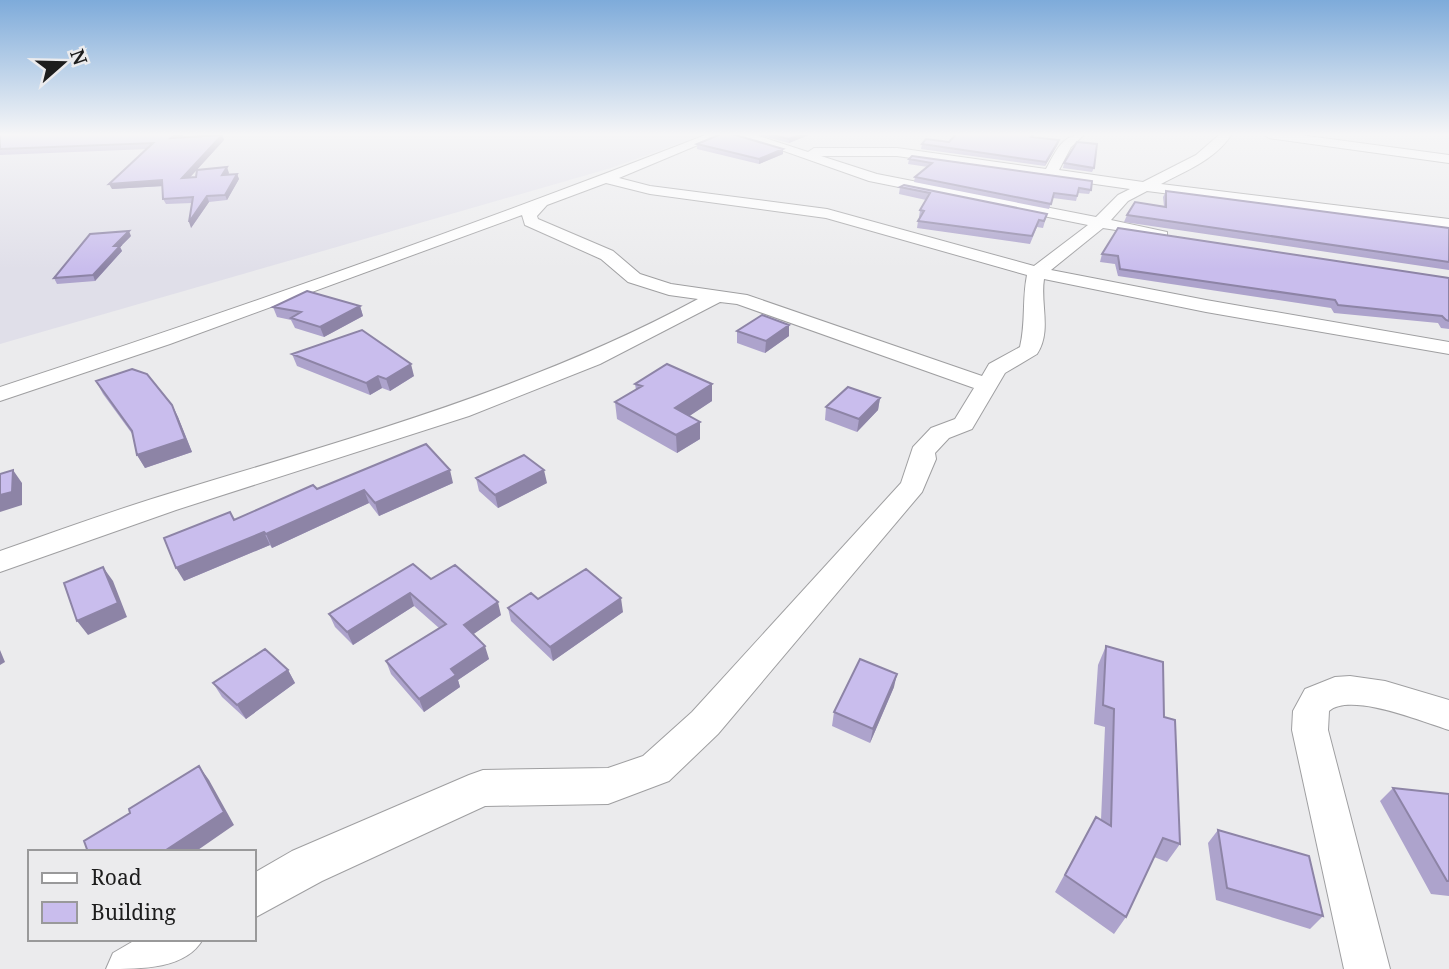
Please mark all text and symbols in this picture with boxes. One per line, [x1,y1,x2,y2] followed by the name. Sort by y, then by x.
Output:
[28,28,98,98] north arrow
[64,46,94,69] text: N
[28,850,256,941] legend
[91,863,142,891] text: Road
[91,898,176,926] text: Building

